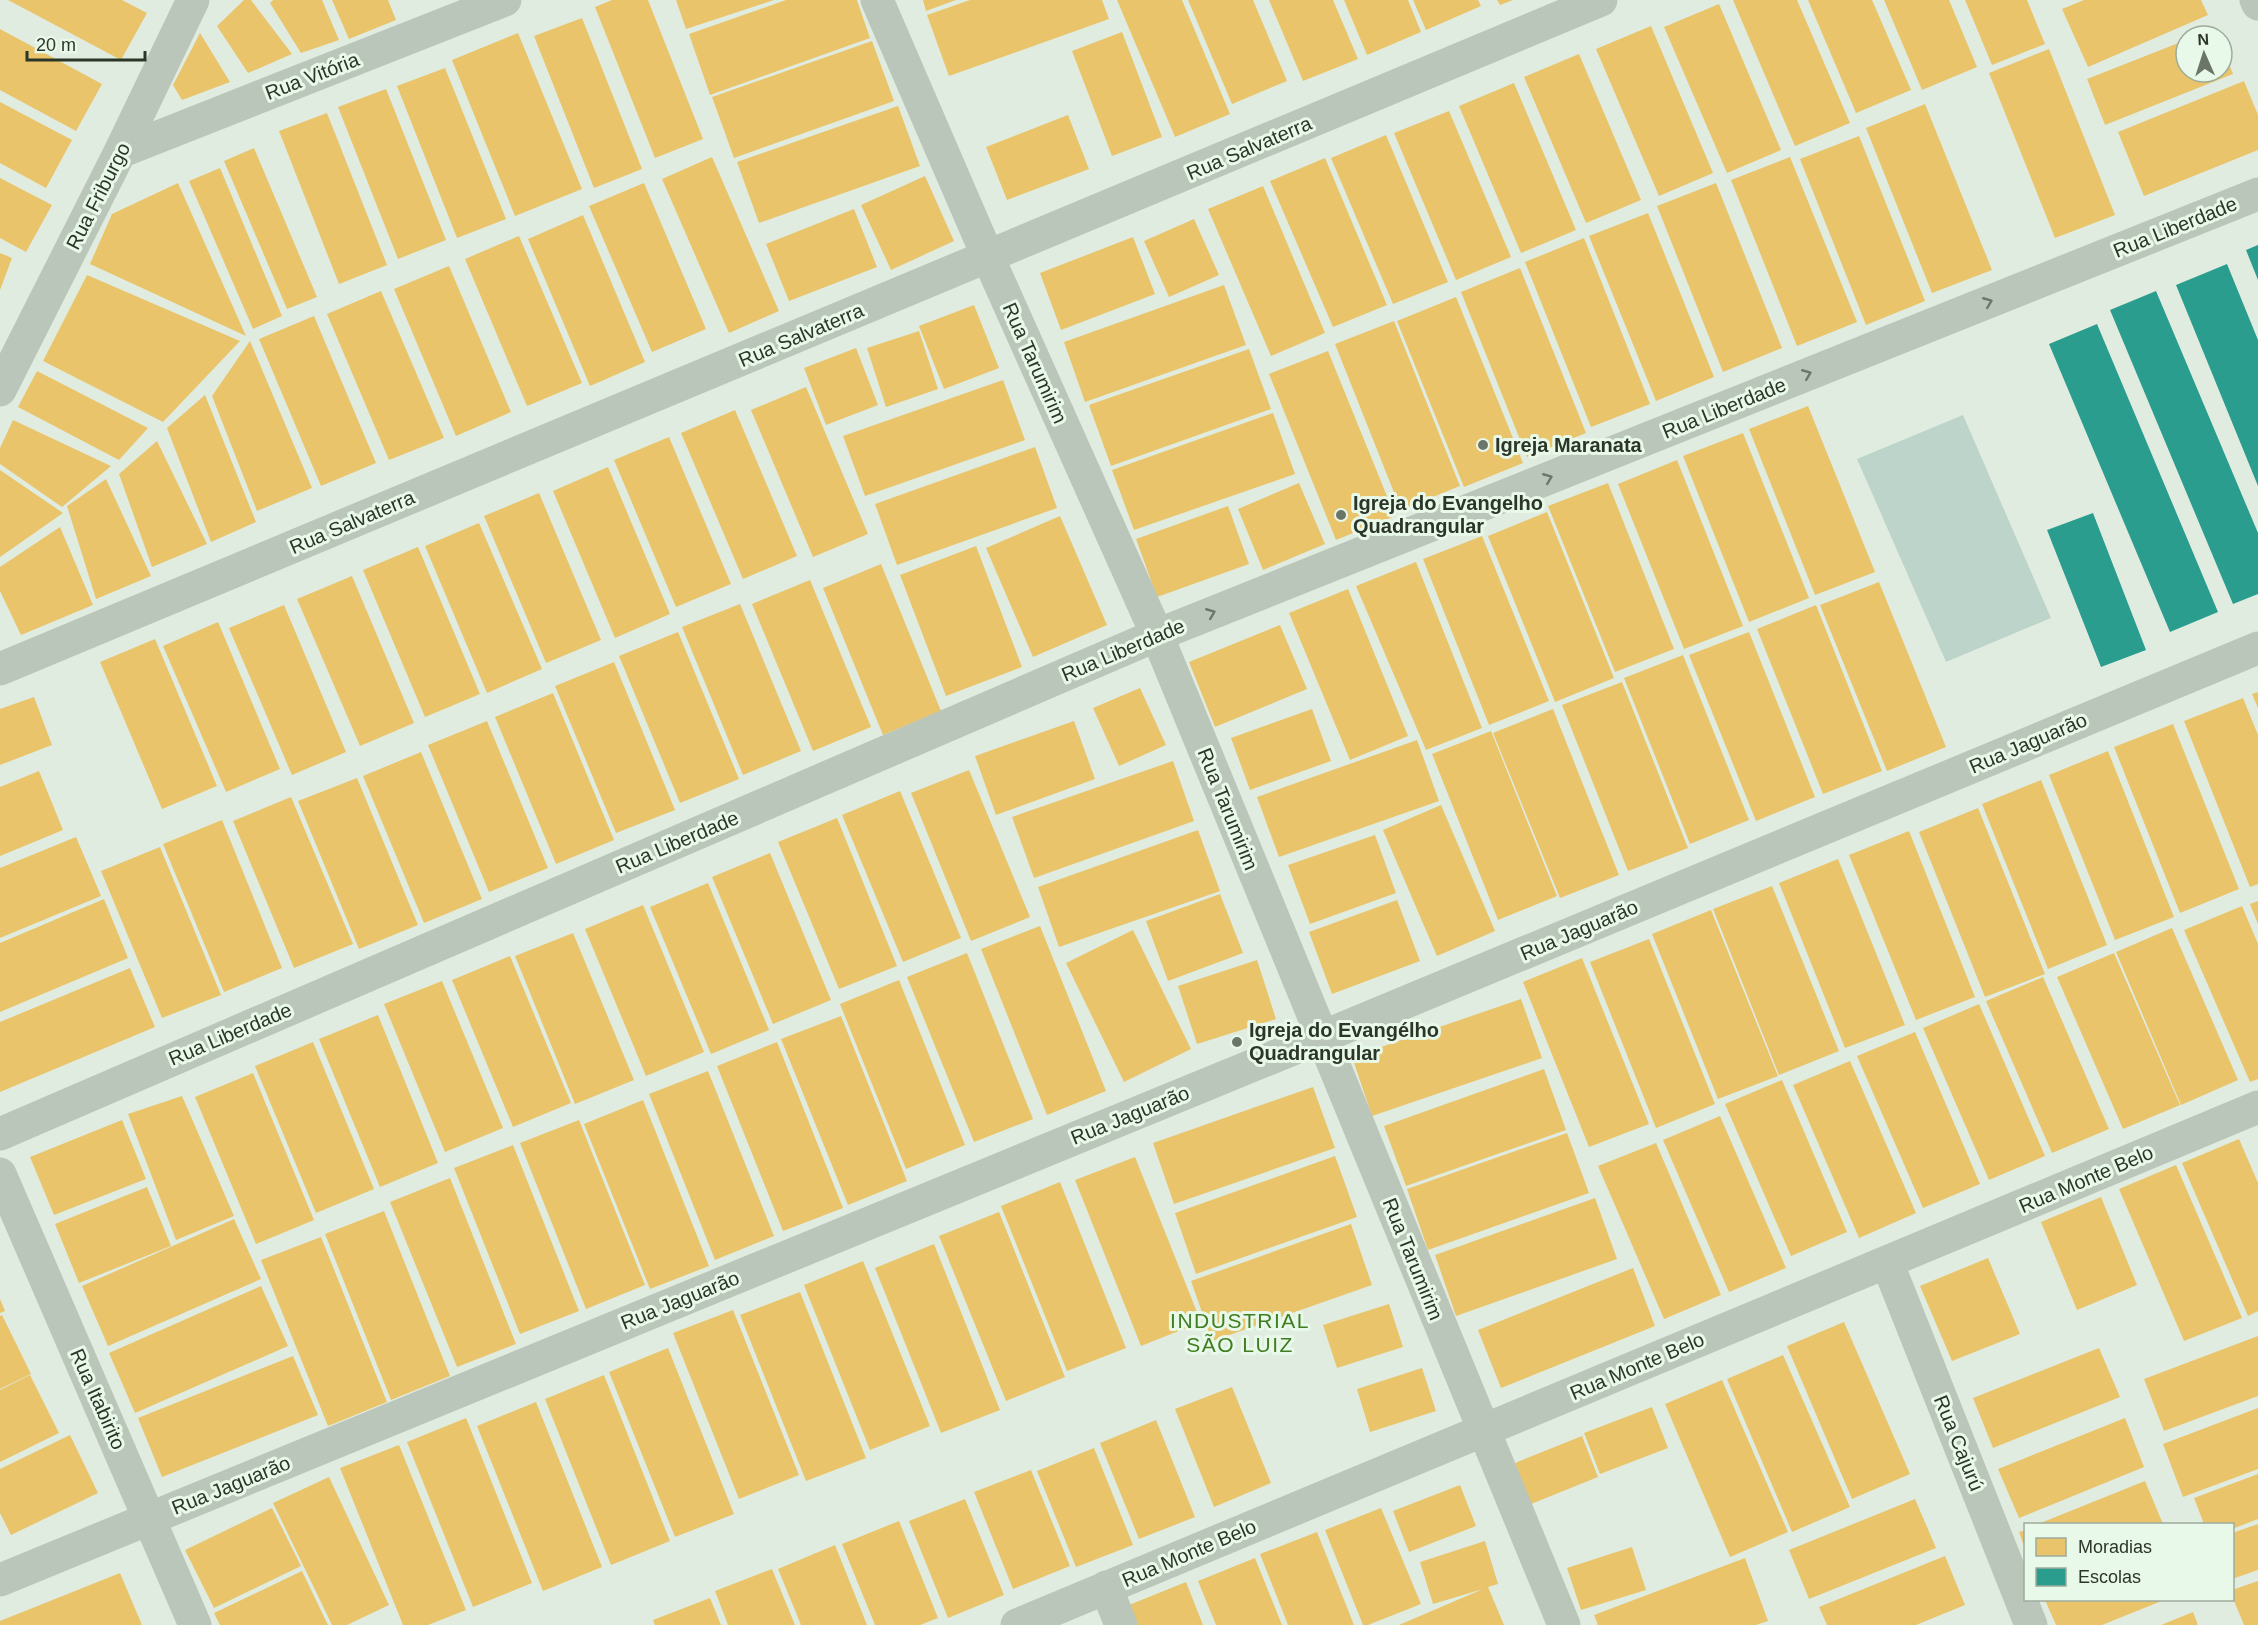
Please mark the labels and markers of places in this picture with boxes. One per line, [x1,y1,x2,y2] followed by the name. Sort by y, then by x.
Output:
[1495,434,1643,456] place label: Igreja Maranata
[1476,438,1490,452] marker: Igreja Maranata
[1353,492,1543,537] place label: Igreja do Evangelho Quadrangular
[1334,508,1348,522] marker: Igreja do Evangelho Quadrangular
[1249,1019,1439,1064] place label: Igreja do Evangélho Quadrangular
[1230,1035,1244,1049] marker: Igreja do Evangélho Quadrangular

